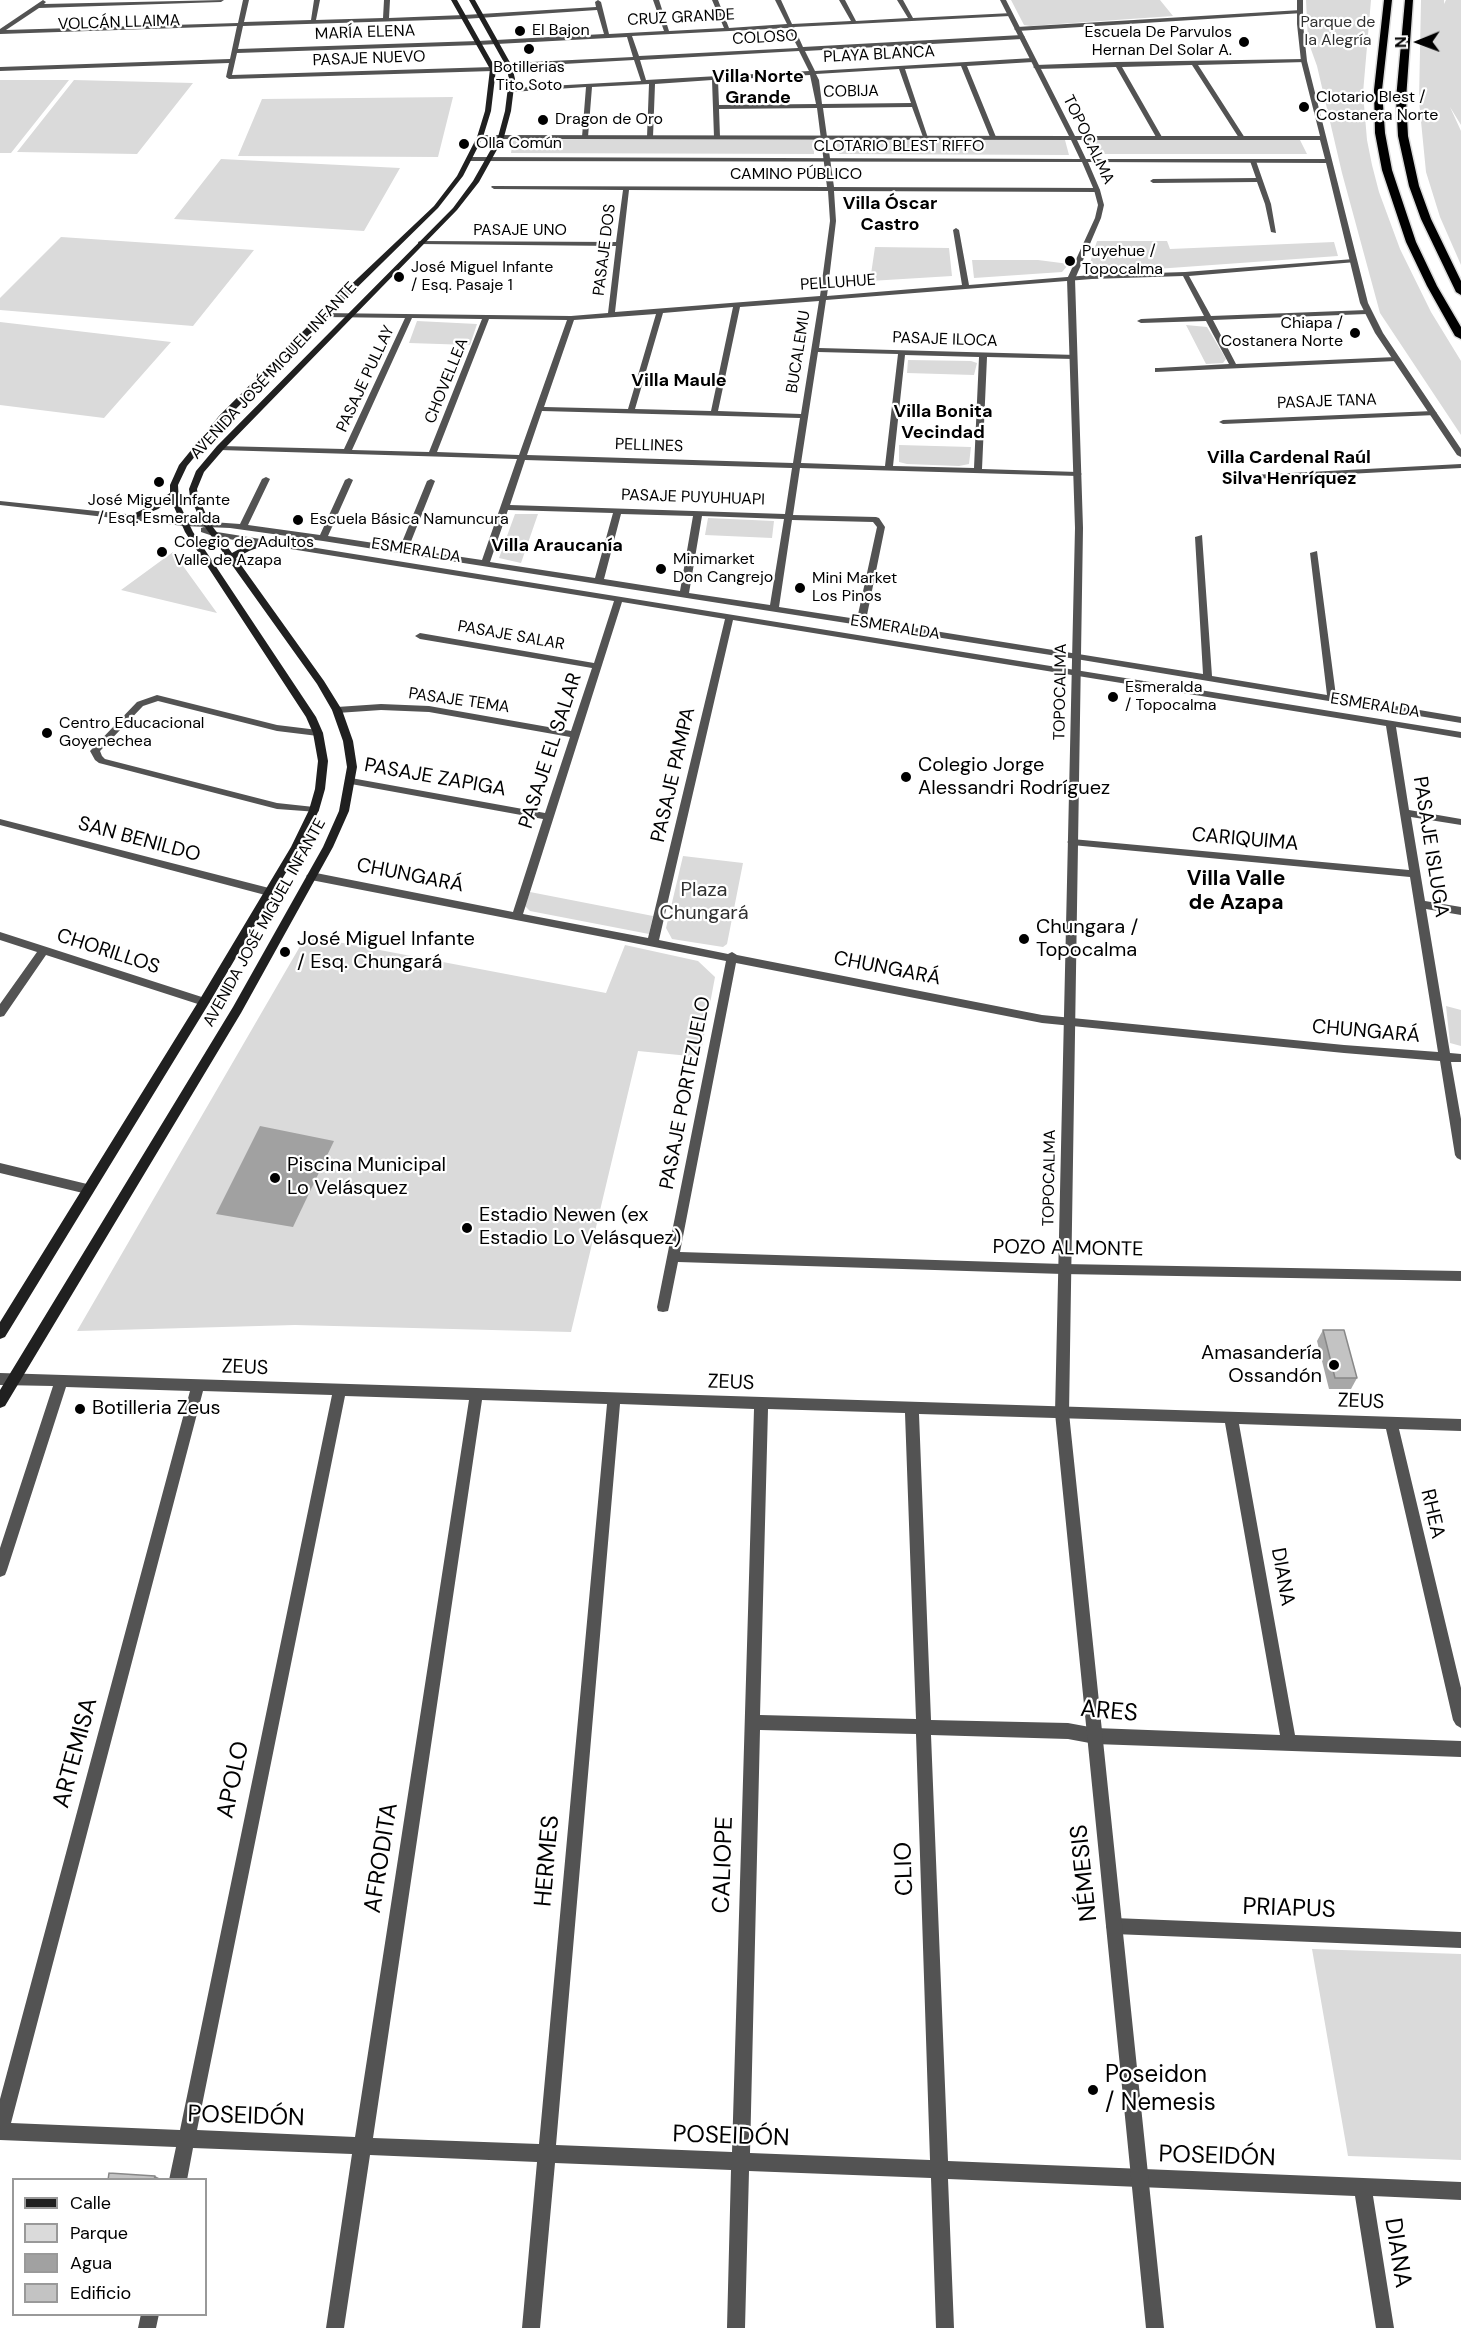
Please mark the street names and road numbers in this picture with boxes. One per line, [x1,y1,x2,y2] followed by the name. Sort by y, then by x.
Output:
[627,6,735,30] street label: CRUZ GRANDE
[57,11,181,35] street label: VOLCÁN LLAIMA
[314,22,416,44] street label: MARÍA ELENA
[732,27,798,49] street label: COLOSO
[823,42,935,68] street label: PLAYA BLANCA
[312,47,426,71] street label: PASAJE NUEVO
[823,82,879,102] street label: COBIJA
[1058,92,1118,188] street label: TOPOCALMA
[813,137,985,157] street label: CLOTARIO BLEST RIFFO
[730,165,862,185] street label: CAMINO PÚBLICO
[590,203,620,297] street label: PASAJE DOS
[473,221,567,241] street label: PASAJE UNO
[800,271,876,295] street label: PELLUHUE
[187,278,361,464] street label: AVENIDA JOSÉ MIGUEL INFANTE
[783,309,815,395] street label: BUCALEMU
[333,323,399,435] street label: PASAJE PULLAY
[892,329,998,351] street label: PASAJE ILOCA
[421,335,473,427] street label: CHOVELLEA
[1277,391,1377,413] street label: PASAJE TANA
[615,435,683,457] street label: PELLINES
[621,486,765,510] street label: PASAJE PUYUHUAPI
[370,534,462,568] street label: ESMERALDA
[849,611,941,645] street label: ESMERALDA
[456,617,566,655] street label: PASAJE SALAR
[1051,643,1071,741] street label: TOPOCALMA
[514,670,588,832] street label: PASAJE EL SALAR
[407,684,511,718] street label: PASAJE TEMA
[1329,689,1421,723] street label: ESMERALDA
[647,705,701,845] street label: PASAJE PAMPA
[362,754,508,802] street label: PASAJE ZAPIGA
[1407,775,1453,919] street label: PASAJE ISLUGA
[75,812,203,868] street label: SAN BENILDO
[200,816,330,1030] street label: AVENIDA JOSÉ MIGUEL INFANTE
[1191,823,1299,857] street label: CARIQUIMA
[354,854,466,898] street label: CHUNGARÁ
[53,924,163,980] street label: CHORILLOS
[831,947,943,991] street label: CHUNGARÁ
[656,994,716,1192] street label: PASAJE PORTEZUELO
[1311,1015,1421,1049] street label: CHUNGARÁ
[1040,1129,1060,1227] street label: TOPOCALMA
[992,1236,1144,1262] street label: POZO ALMONTE
[221,1355,269,1381] street label: ZEUS
[707,1370,755,1396] street label: ZEUS
[1337,1389,1385,1415] street label: ZEUS
[1415,1487,1449,1541] street label: RHEA
[1265,1546,1299,1608] street label: DIANA
[47,1695,105,1811] street label: ARTEMISA
[1079,1695,1139,1729] street label: ARES
[212,1739,256,1821] street label: APOLO
[359,1801,405,1915] street label: AFRODITA
[530,1814,566,1908] street label: HERMES
[708,1816,740,1914] street label: CALIOPE
[1066,1823,1104,1923] street label: NÉMESIS
[890,1841,920,1897] street label: CLIO
[1242,1893,1336,1925] street label: PRIAPUS
[187,2101,305,2133] street label: POSEIDÓN
[672,2121,790,2153] street label: POSEIDÓN
[1158,2141,1276,2173] street label: POSEIDÓN
[1377,2216,1417,2290] street label: DIANA

